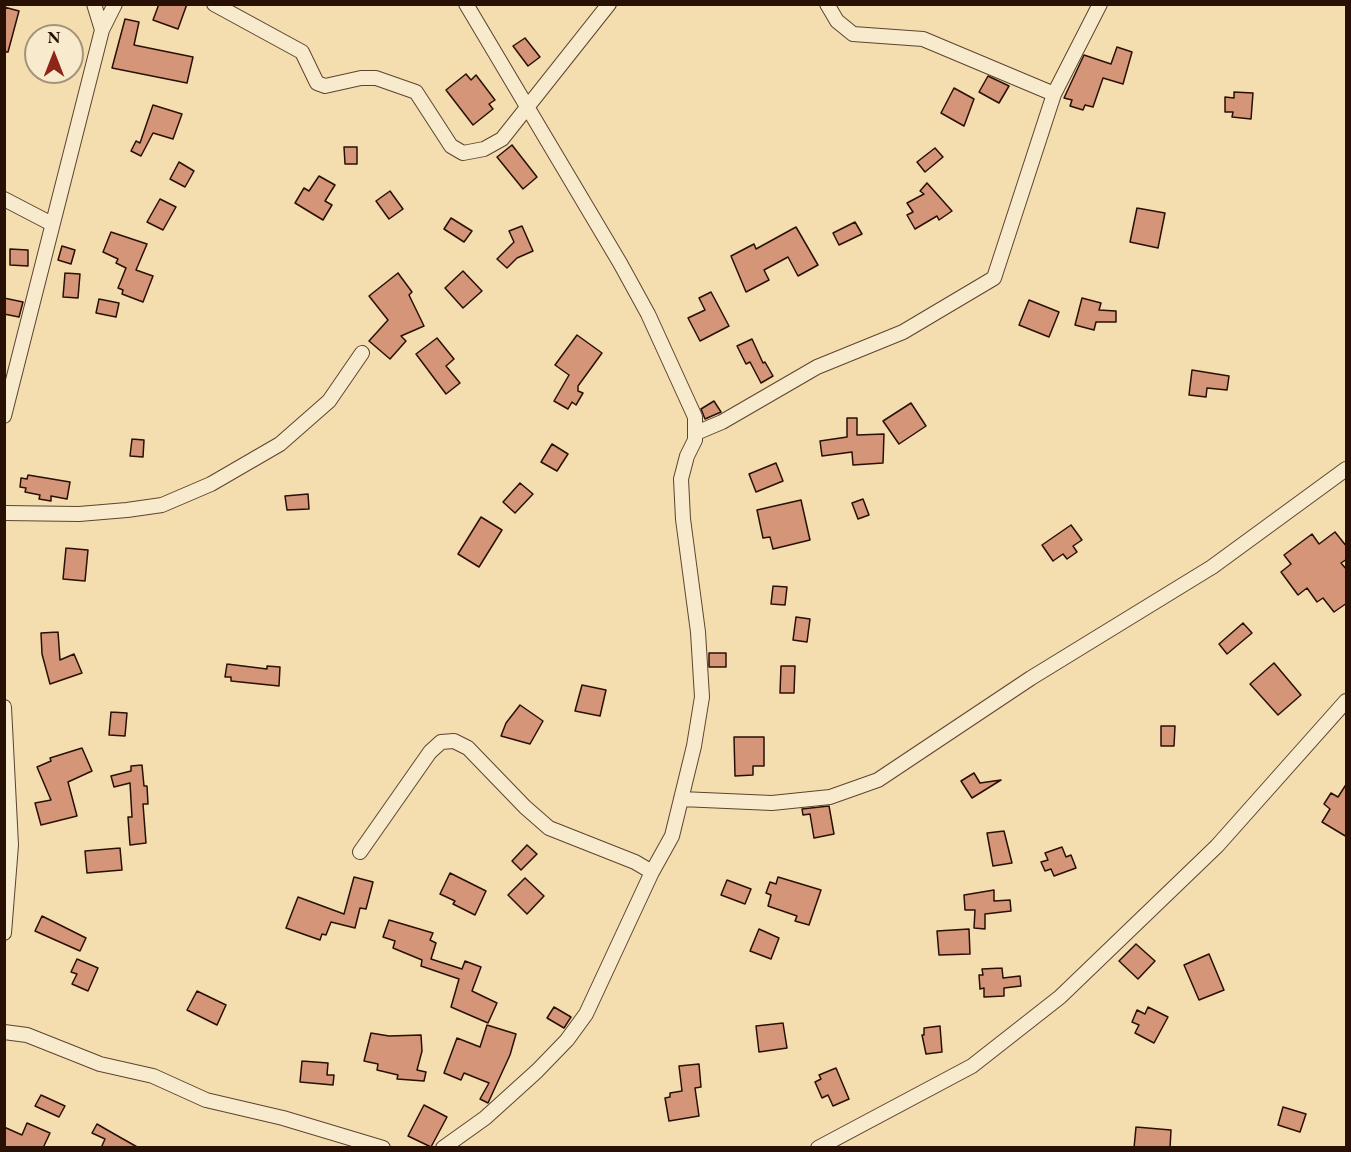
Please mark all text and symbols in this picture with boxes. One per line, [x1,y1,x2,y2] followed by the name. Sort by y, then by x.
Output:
[24,24,84,84] north arrow
[48,27,60,48] text: N

